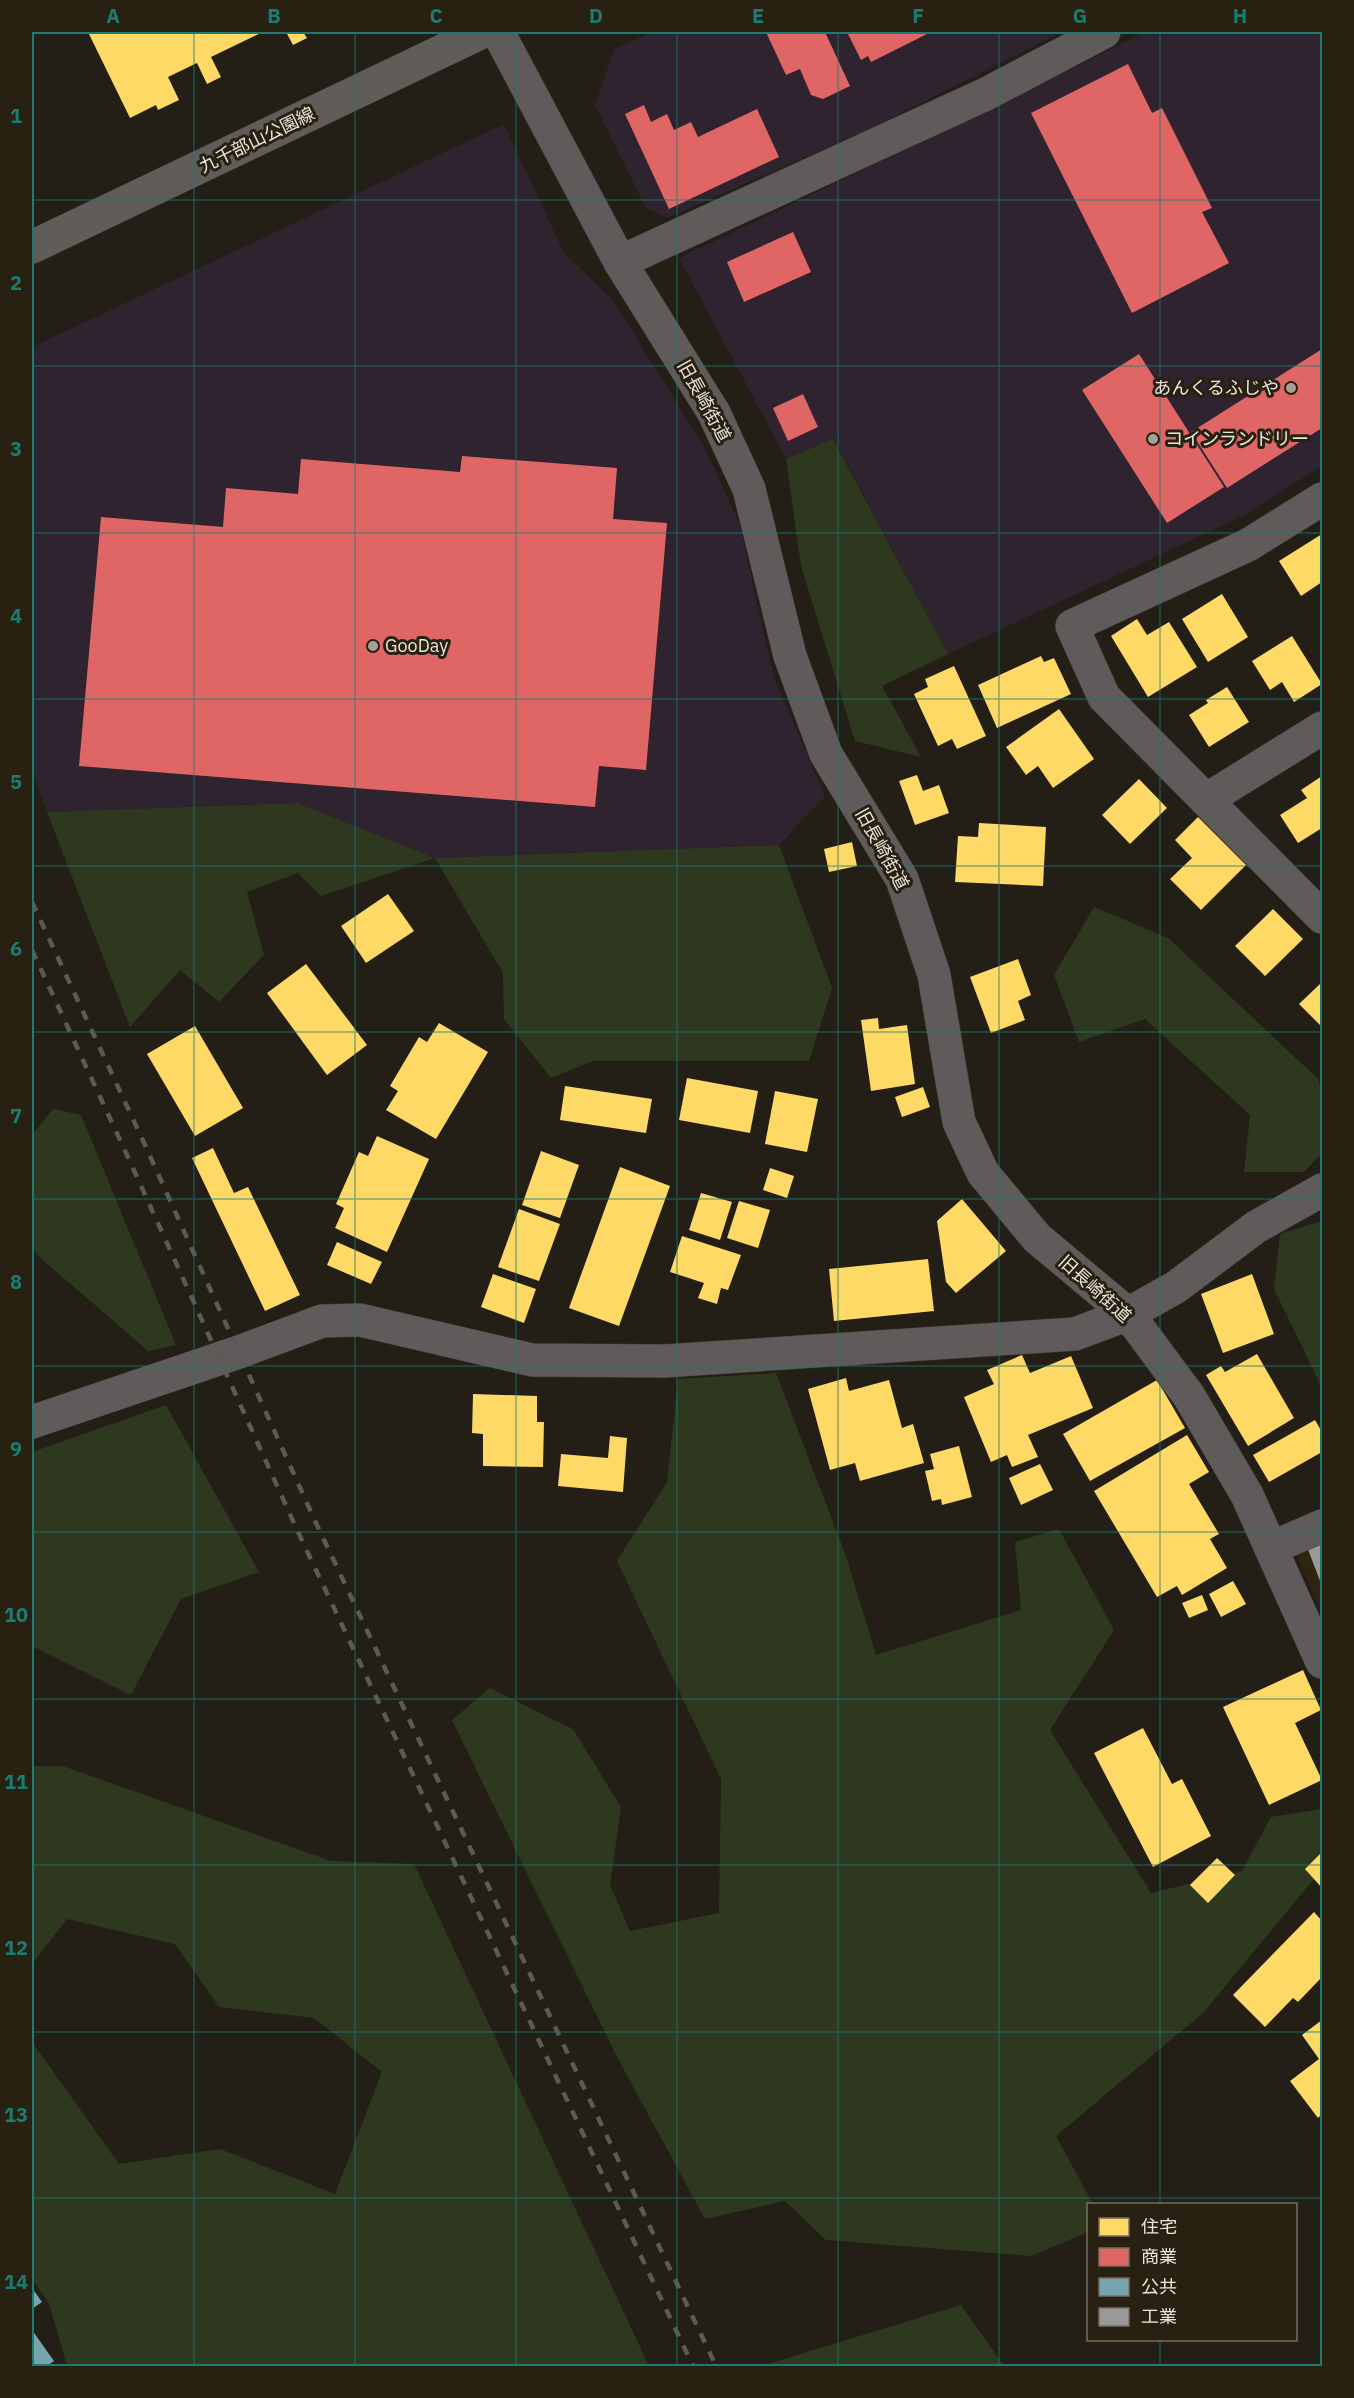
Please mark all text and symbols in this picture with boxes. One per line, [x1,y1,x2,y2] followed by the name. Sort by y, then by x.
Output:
[106,2,120,29] text: A
[267,2,281,29] text: B
[429,2,443,29] text: C
[589,2,603,29] text: D
[752,2,764,29] text: E
[912,2,924,29] text: F
[1073,2,1087,29] text: G
[1233,2,1247,29] text: H
[10,102,22,129] text: 1
[195,102,318,178] street label: 九千部山公園線
[10,269,22,296] text: 2
[673,356,736,446] street label: 旧長崎街道
[1153,376,1279,399] place label: あんくるふじや
[1284,381,1298,395] marker: あんくるふじや
[1165,427,1309,450] place label: コインランドリー
[1146,432,1160,446] marker: コインランドリー
[10,435,22,462] text: 3
[10,602,22,629] text: 4
[385,634,448,657] place label: GooDay
[366,639,380,653] marker: GooDay
[10,768,22,795] text: 5
[851,804,914,894] street label: 旧長崎街道
[10,935,22,962] text: 6
[10,1102,22,1129] text: 7
[1054,1250,1136,1327] street label: 旧長崎街道
[10,1268,22,1295] text: 8
[10,1435,22,1462] text: 9
[4,1601,28,1628] text: 10
[4,1768,28,1795] text: 11
[4,1934,28,1961] text: 12
[4,2101,28,2128] text: 13
[1087,2203,1297,2341] legend
[1141,2215,1177,2238] text: 住宅
[1141,2245,1177,2268] text: 商業
[4,2268,28,2295] text: 14
[1141,2275,1177,2298] text: 公共
[1141,2305,1177,2328] text: 工業

